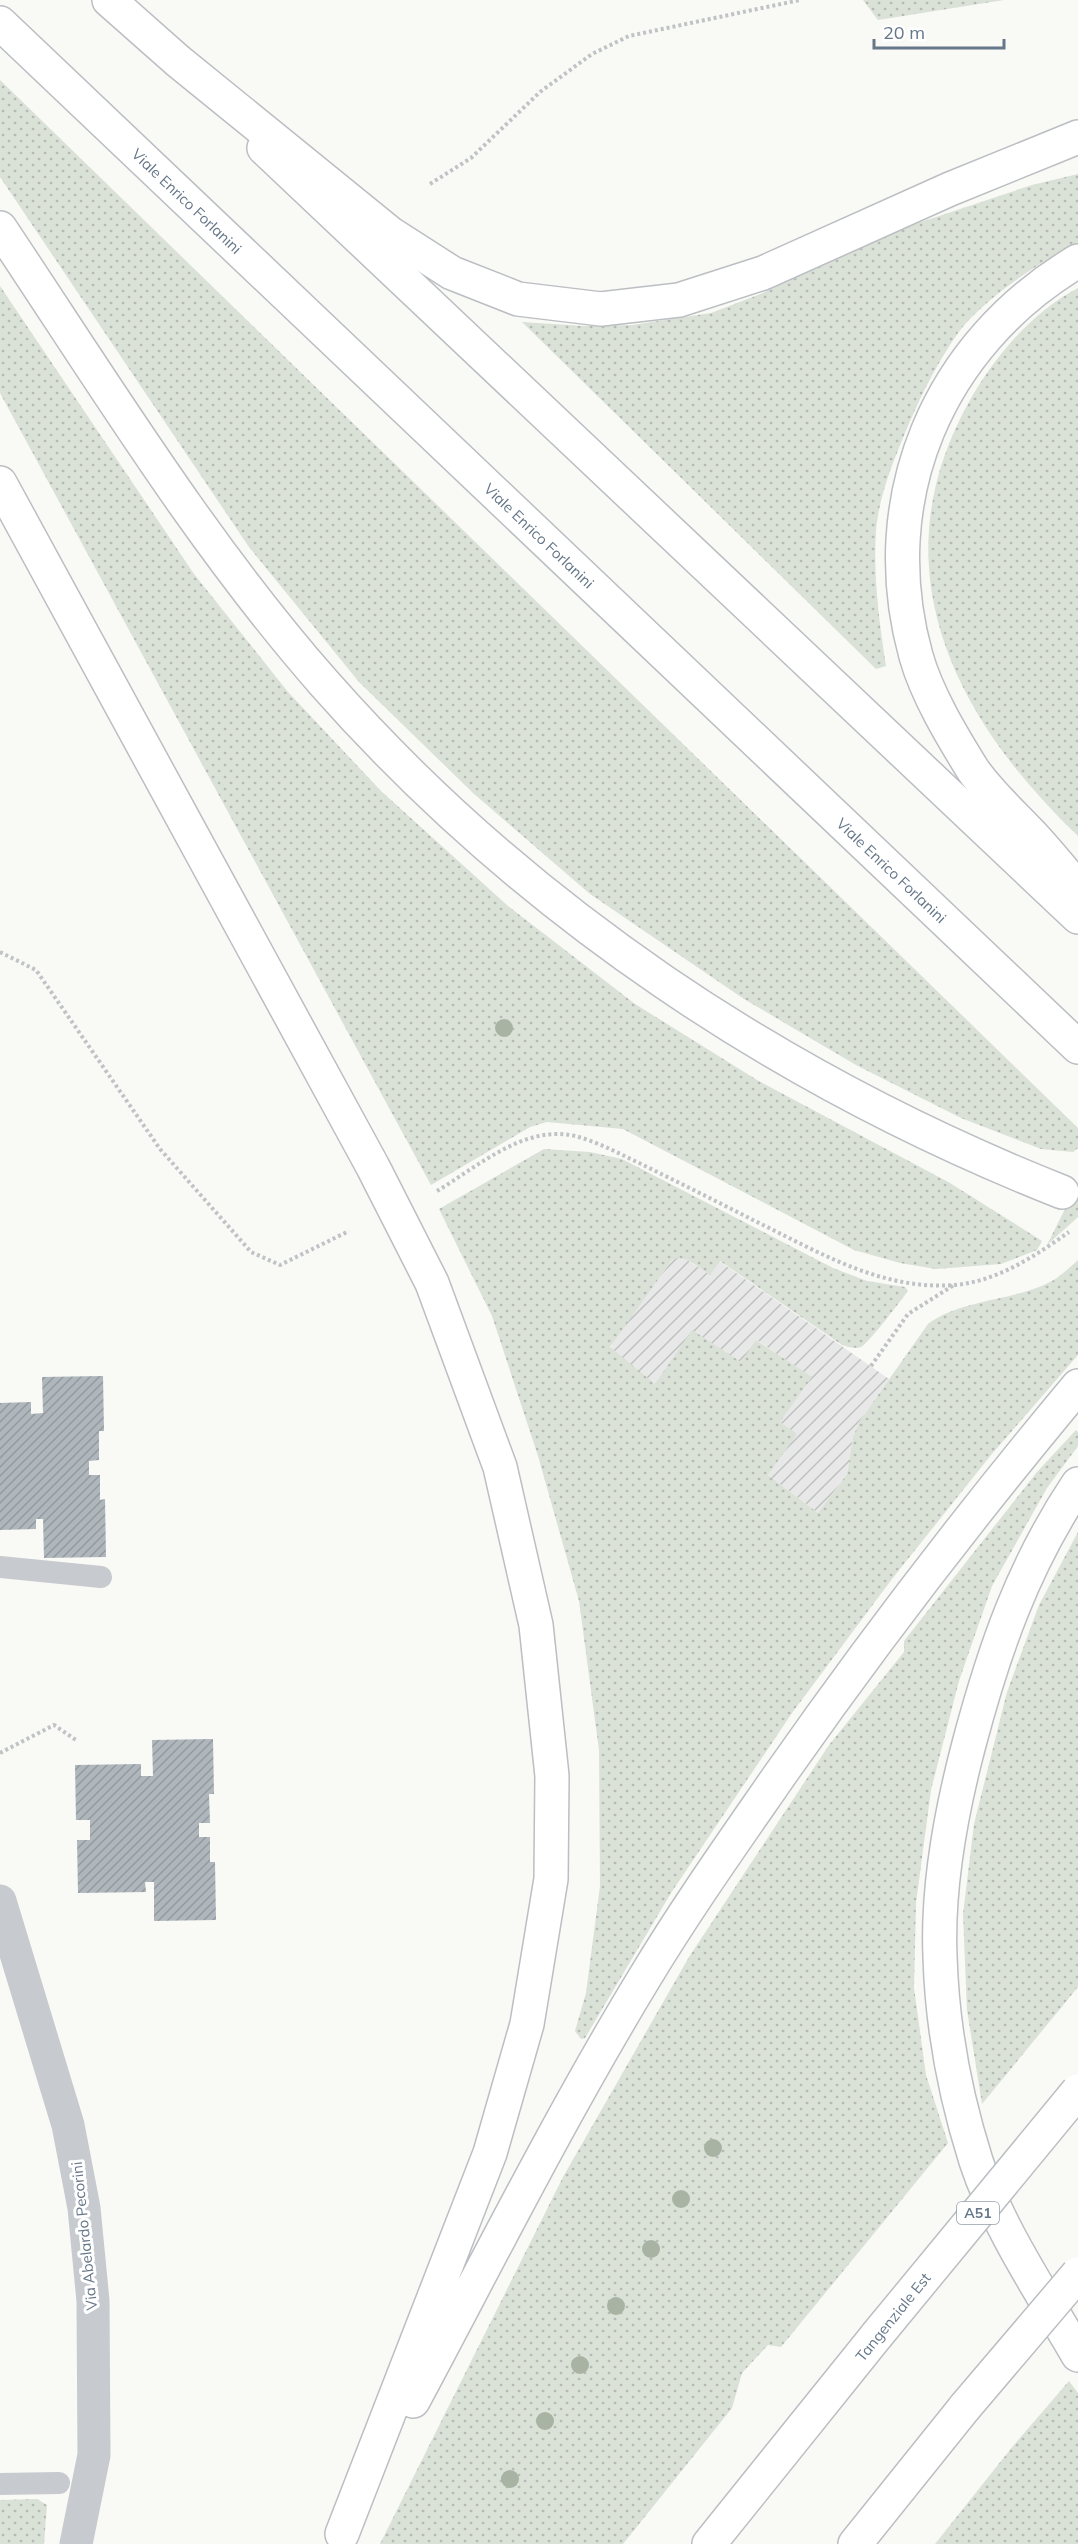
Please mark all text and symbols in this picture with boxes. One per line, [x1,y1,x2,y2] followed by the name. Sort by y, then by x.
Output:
[874,12,1004,50] scale bar
[883,21,925,44] text: 20 m
[128,144,246,257] street label: Viale Enrico Forlanini
[480,479,598,592] street label: Viale Enrico Forlanini
[833,813,951,927] street label: Viale Enrico Forlanini
[67,2161,101,2311] street label: Via Abelardo Pecorini
[957,2202,999,2224] road number: A51
[851,2269,935,2365] street label: Tangenziale Est

